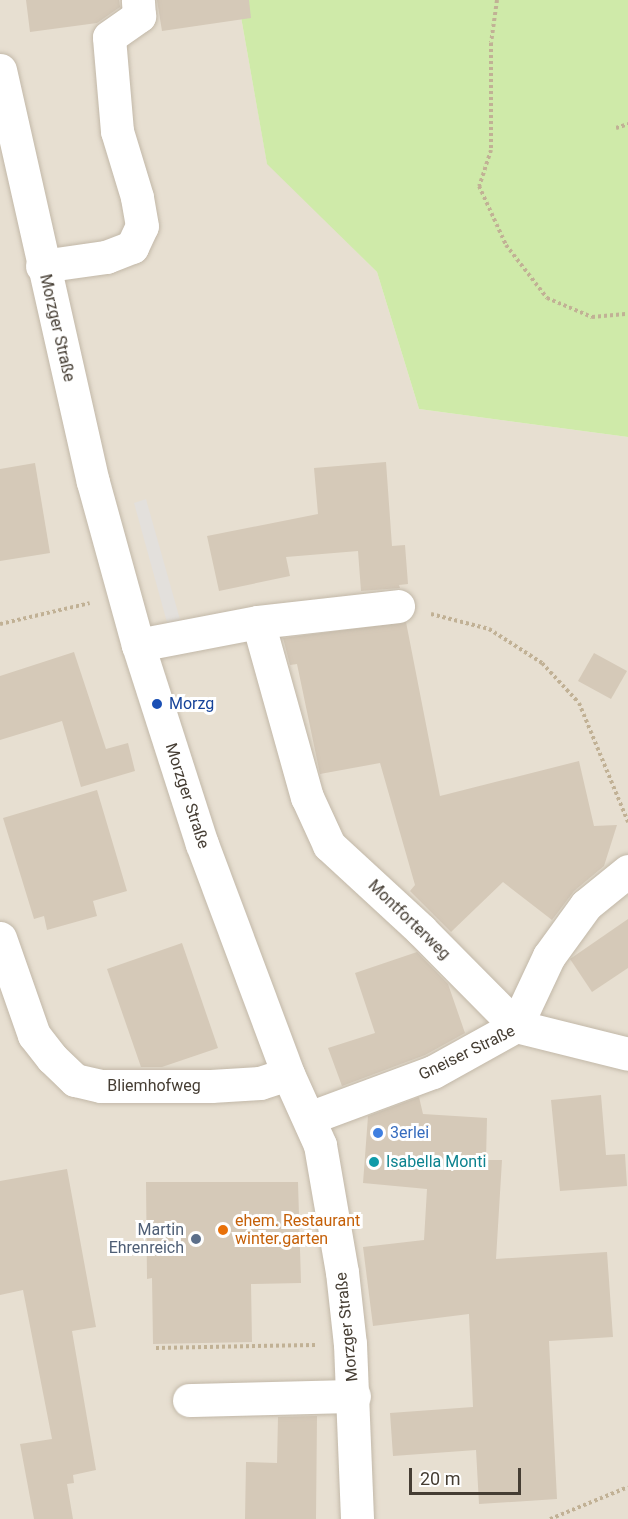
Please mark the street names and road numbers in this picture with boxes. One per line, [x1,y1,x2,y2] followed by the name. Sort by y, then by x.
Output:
[35,272,79,384] street label: Morzger Straße
[161,741,213,851] street label: Morzger Straße
[364,876,454,964] street label: Montforterweg
[416,1021,518,1085] street label: Gneiser Straße
[107,1076,201,1096] street label: Bliemhofweg
[332,1271,362,1383] street label: Morzger Straße

